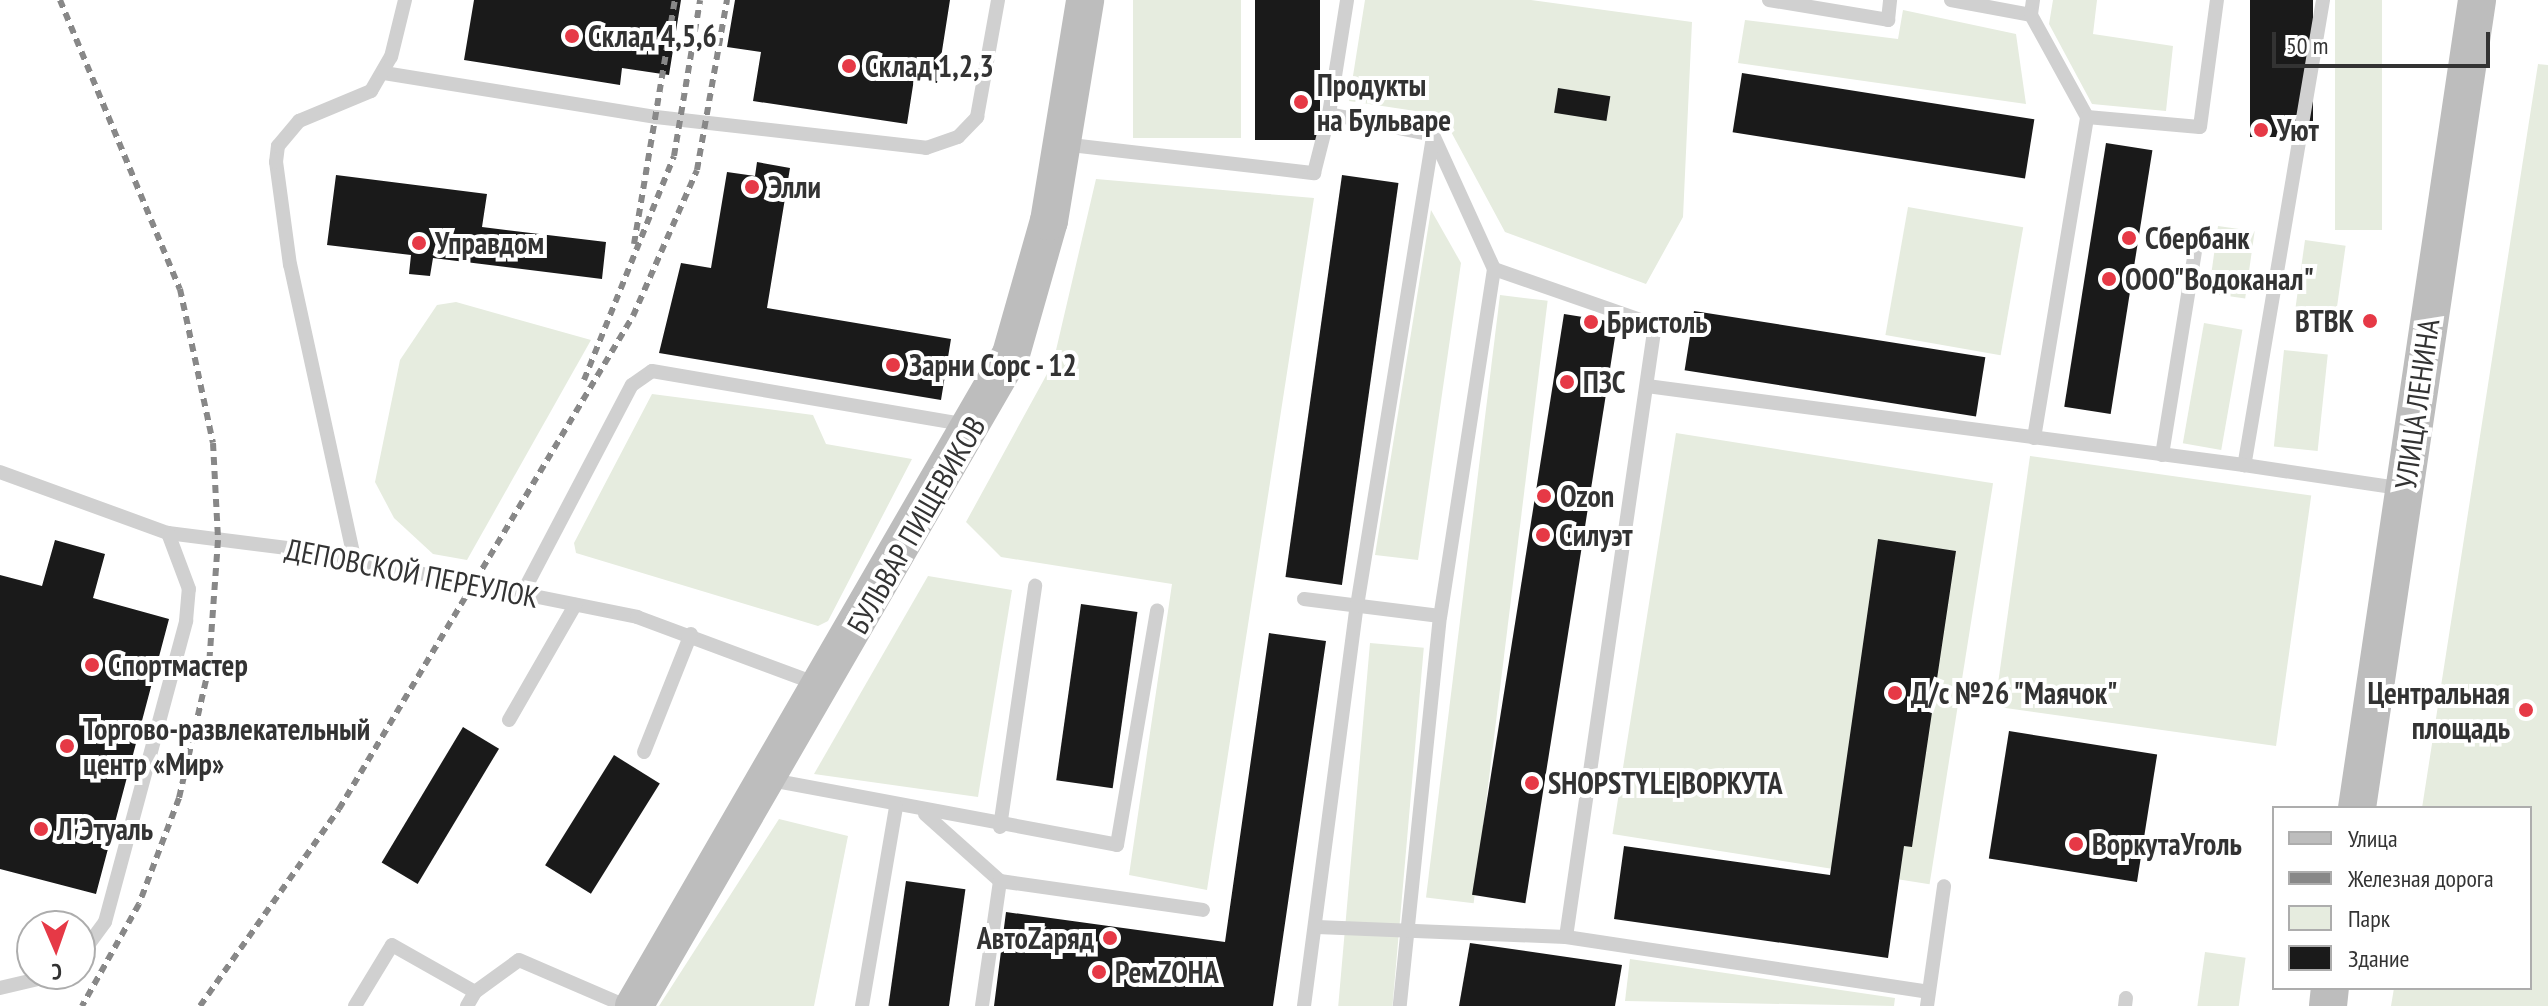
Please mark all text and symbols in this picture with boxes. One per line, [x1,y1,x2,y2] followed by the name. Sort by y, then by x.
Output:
[2276,16,2494,66] scale bar
[588,18,717,54] place label: Склад 4,5,6
[563,27,581,45] marker: Склад 4,5,6
[2286,30,2328,61] text: 50 m
[865,48,994,84] place label: Склад 1,2,3
[840,57,858,75] marker: Склад 1,2,3
[1317,67,1451,138] place label: Продукты на Бульваре
[1292,93,1310,111] marker: Продукты на Бульваре
[2277,112,2319,148] place label: Уют
[2252,121,2270,139] marker: Уют
[768,169,821,205] place label: Элли
[743,178,761,196] marker: Элли
[2145,220,2250,256] place label: Сбербанк
[435,225,544,261] place label: Управдом
[2120,229,2138,247] marker: Сбербанк
[410,234,428,252] marker: Управдом
[2125,261,2314,297] place label: ООО"Водоканал"
[2100,270,2118,288] marker: ООО"Водоканал"
[2295,303,2354,339] place label: ВТВК
[1607,304,1708,340] place label: Бристоль
[2361,312,2379,330] marker: ВТВК
[1582,313,1600,331] marker: Бристоль
[2387,316,2447,492] street label: УЛИЦА ЛЕНИНА
[909,347,1081,383] place label: Зарни Сорс - 12
[884,356,902,374] marker: Зарни Сорс - 12
[1583,364,1625,400] place label: ПЗС
[1558,373,1576,391] marker: ПЗС
[839,410,993,640] street label: БУЛЬВАР ПИЩЕВИКОВ
[1560,478,1614,514] place label: Ozon
[1535,487,1553,505] marker: Ozon
[1559,517,1633,553] place label: Силуэт
[1534,526,1552,544] marker: Силуэт
[282,531,542,615] street label: ДЕПОВСКОЙ ПЕРЕУЛОК
[108,647,248,683] place label: Спортмастер
[83,656,101,674] marker: Спортмастер
[1911,675,2120,711] place label: Д/с №26 "Маячок"
[2368,675,2510,746] place label: Центральная площадь
[1886,684,1904,702] marker: Д/с №26 "Маячок"
[2517,701,2535,719] marker: Центральная площадь
[83,711,370,782] place label: Торгово-развлекательный центр «Мир»
[58,737,76,755] marker: Торгово-развлекательный центр «Мир»
[1548,765,1783,801] place label: SHOPSTYLE|ВОРКУТА
[1523,774,1541,792] marker: SHOPSTYLE|ВОРКУТА
[2272,806,2532,990] legend
[57,811,153,847] place label: Л'Этуаль
[32,820,50,838] marker: Л'Этуаль
[2348,823,2398,854] text: Улица
[2092,826,2242,862] place label: ВоркутаУголь
[2067,835,2085,853] marker: ВоркутаУголь
[2348,863,2494,894] text: Железная дорога
[2348,903,2390,934] text: Парк
[16,910,96,990] north arrow
[977,920,1094,956] place label: АвтоZаряд
[1101,929,1119,947] marker: АвтоZаряд
[2348,943,2409,974] text: Здание
[1115,954,1219,990] place label: РемZОНА
[51,958,62,986] text: С
[1090,963,1108,981] marker: РемZОНА

